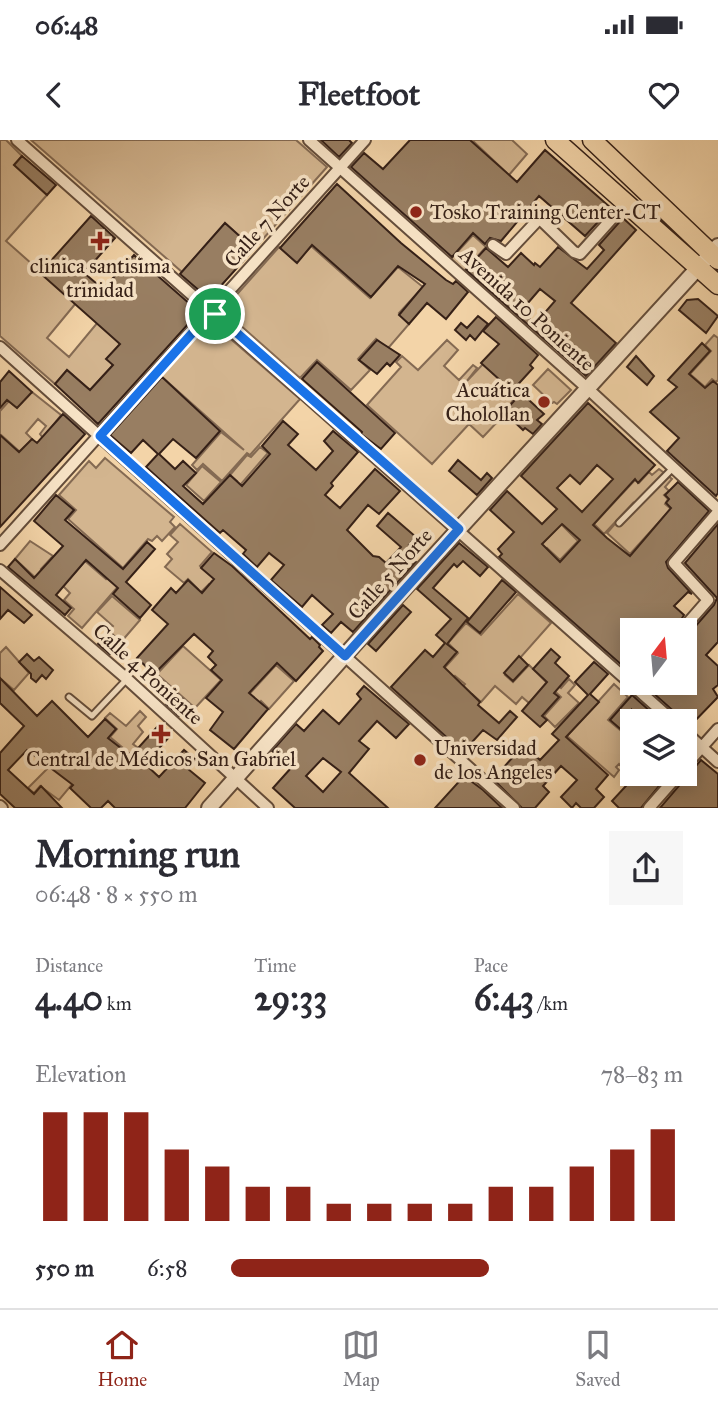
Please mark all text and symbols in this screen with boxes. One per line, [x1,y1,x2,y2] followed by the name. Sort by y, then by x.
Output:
[35,9,98,41] text: 06:48
[298,75,420,114] text: Fleetfoot
[35,76,73,114] icon: back
[645,76,683,114] icon: heart
[219,169,316,273] street label: Calle 7 Norte
[430,199,661,225] place label: Tosko Training Center-CT
[408,204,424,220] marker: Tosko Training Center-CT
[90,231,110,251] marker: clinica santisima trinidad
[453,241,600,377] street label: Avenida 10 Poniente
[30,253,170,303] place label: clinica santisima trinidad
[185,284,245,344] pin
[196,295,234,333] icon: arrive
[446,377,530,427] place label: Acuática Cholollan
[536,394,552,410] marker: Acuática Cholollan
[342,523,438,625] street label: Calle 5 Norte
[87,618,209,730] street label: Calle 4 Poniente
[620,618,696,695] north arrow
[620,618,697,786] map controls
[620,709,697,786] button: layers
[151,724,171,744] marker: Central de Médicos San Gabriel
[434,735,552,785] place label: Universidad de los Angeles
[26,746,296,772] place label: Central de Médicos San Gabriel
[412,752,428,768] marker: Universidad de los Angeles
[35,831,240,877] text: Morning run
[609,831,683,905] button: share
[35,880,198,908] text: 06:48 · 8 × 550 m
[35,954,103,977] text: Distance
[254,954,296,977] text: Time
[474,954,508,977] text: Pace
[35,977,103,1020] text: 4.40
[254,977,327,1020] text: 29:33
[474,977,534,1020] text: 6:43
[103,992,132,1015] text: km
[534,992,568,1015] text: /km
[35,1060,126,1088] text: Elevation
[601,1060,683,1088] text: 78–83 m
[35,1254,94,1282] text: 550 m
[147,1254,188,1282] text: 6:58
[98,1326,147,1391] tab: Home
[342,1326,380,1391] tab: Map
[575,1326,620,1391] tab: Saved

